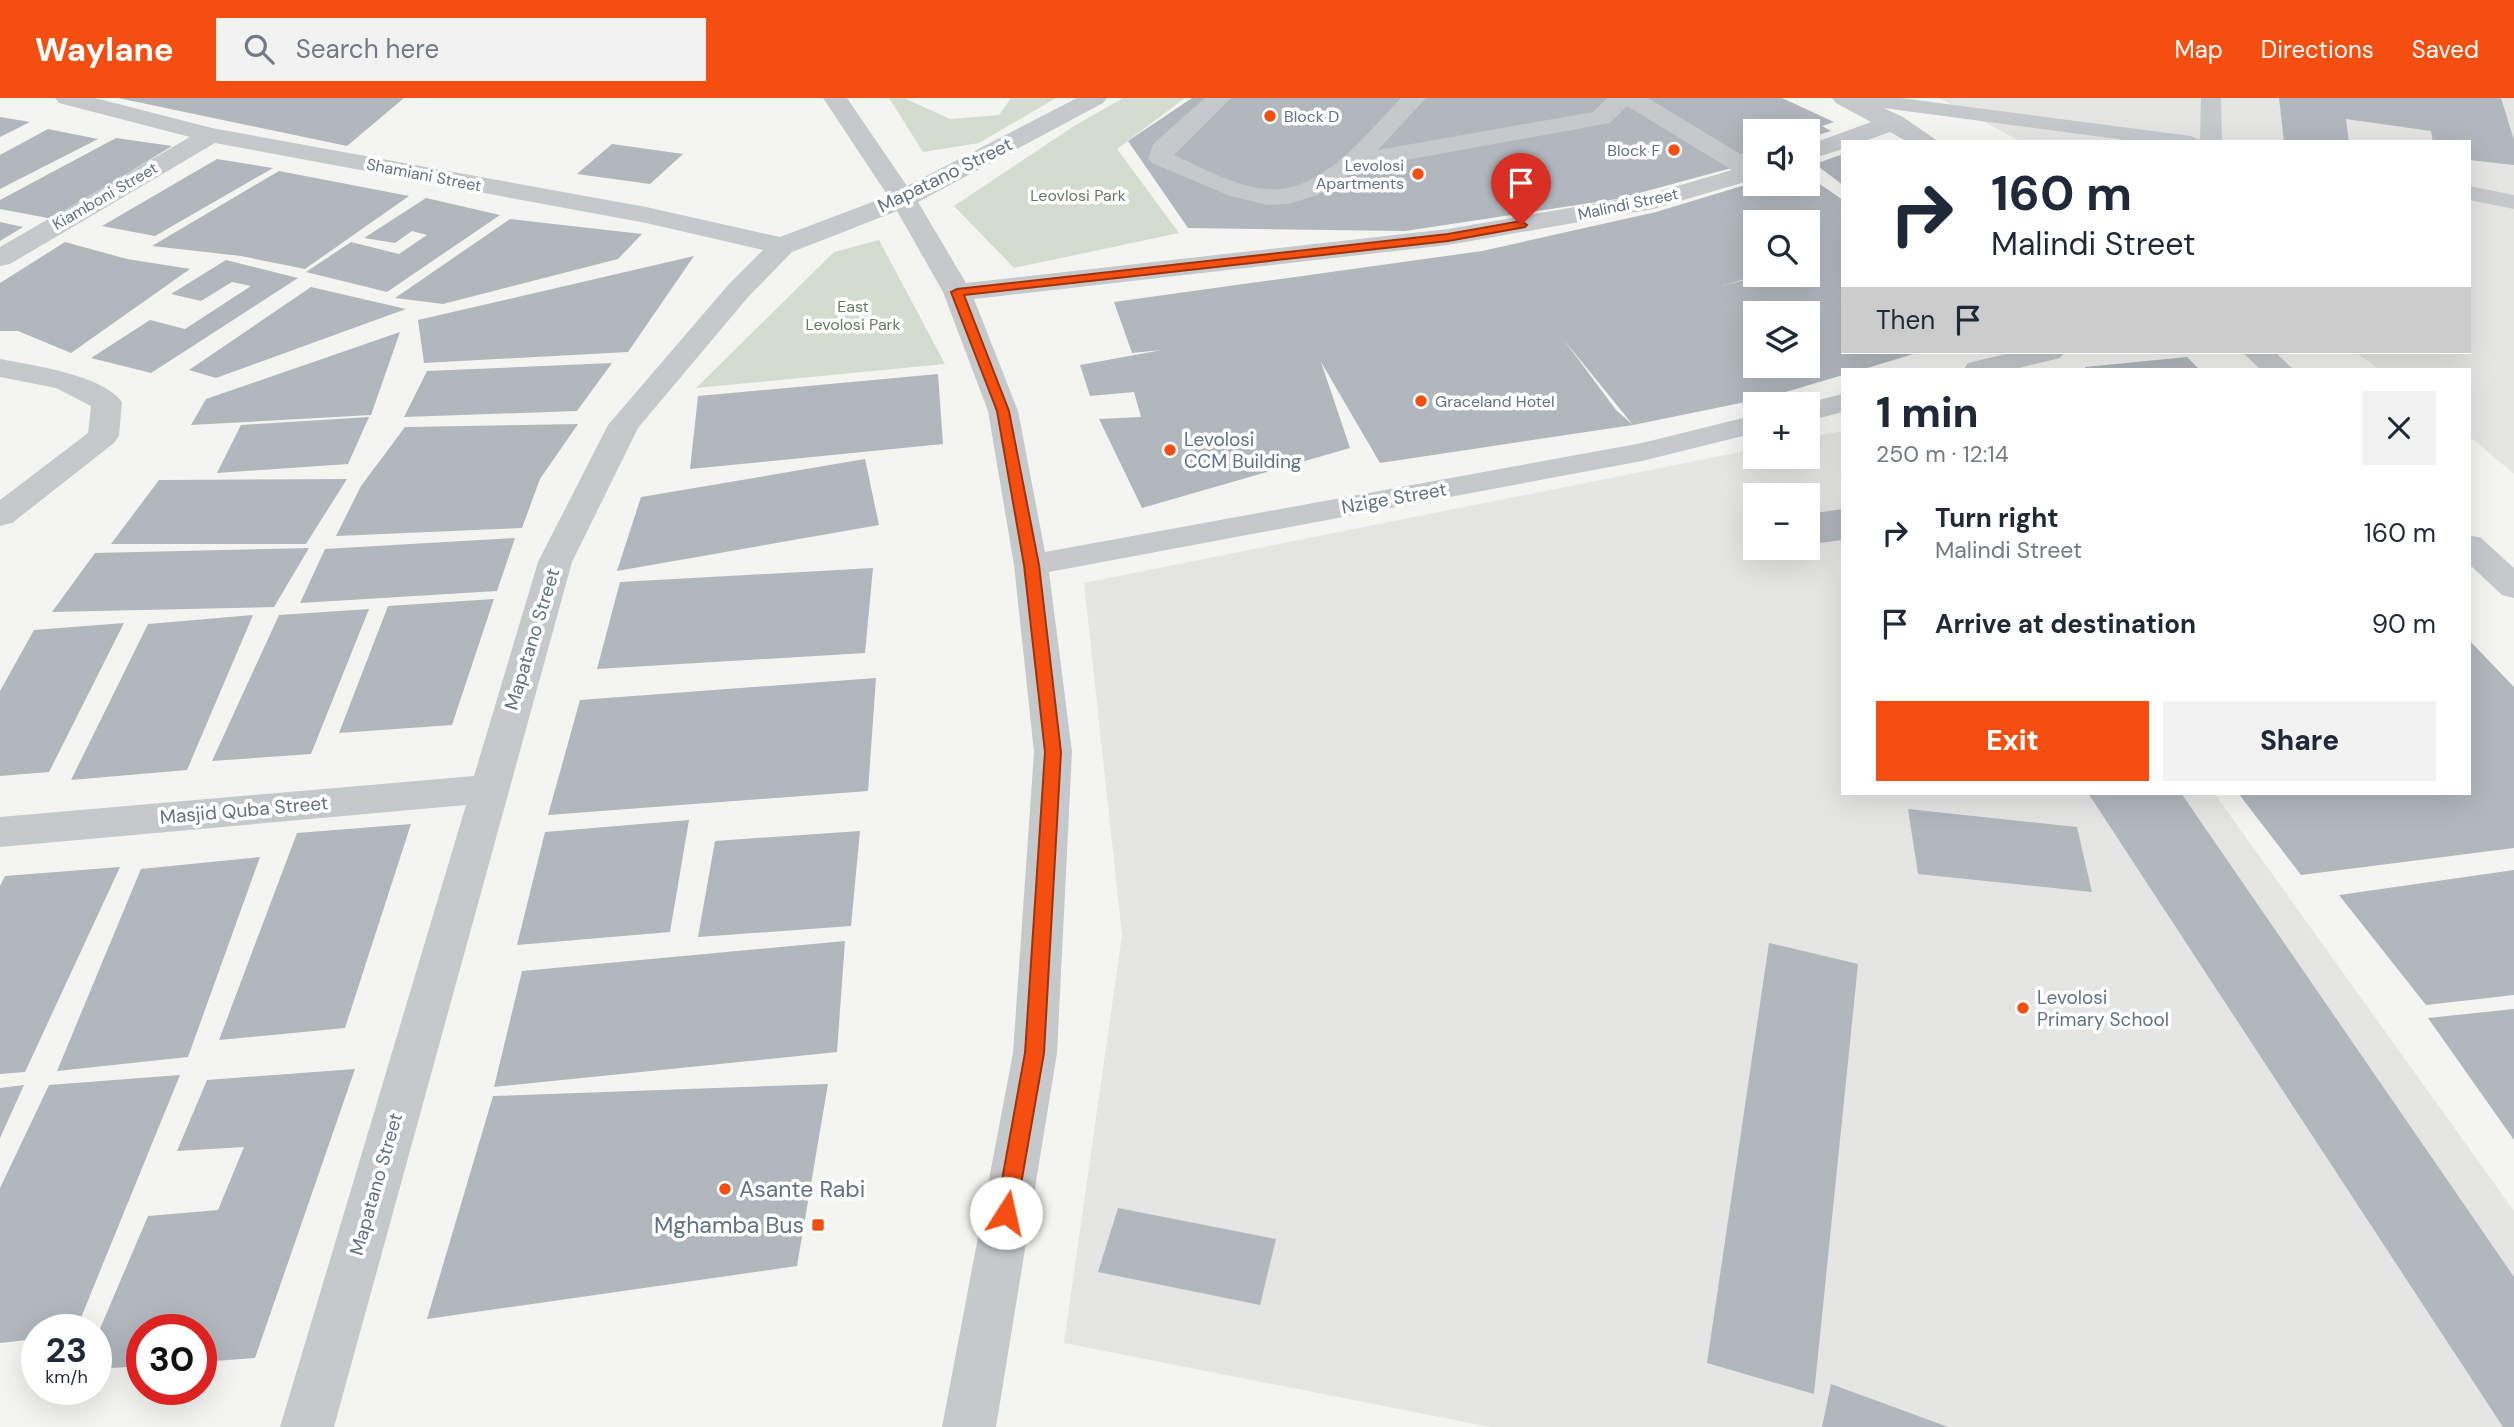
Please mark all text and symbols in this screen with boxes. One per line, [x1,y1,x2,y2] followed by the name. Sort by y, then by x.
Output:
[216,18,706,81] search box
[35,28,174,71] text: Waylane
[240,30,278,68] icon: search
[296,32,439,66] text: Search here
[2175,34,2223,65] text: Map
[2261,34,2374,65] text: Directions
[2412,34,2479,65] text: Saved
[1284,106,1339,127] place label: Block D
[1262,108,1278,124] marker: Block D
[1743,119,1820,560] map controls
[1743,119,1820,196] button: sound
[873,132,1017,218] street label: Mapatano Street
[1607,140,1660,161] place label: Block F
[1666,142,1682,158] marker: Block F
[1491,153,1551,225] pin
[365,154,483,196] street label: Shamiani Street
[1316,155,1404,194] place label: Levolosi Apartments
[49,157,161,235] street label: Kiamboni Street
[1991,161,2132,225] text: 160 m
[1502,164,1540,202] icon: arrive
[1410,166,1426,182] marker: Levolosi Apartments
[1876,168,1967,259] icon: right
[1576,183,1680,225] street label: Malindi Street
[1030,185,1126,206] park label: Leovlosi Park
[1743,210,1820,287] button: search
[1991,223,2195,265] text: Malindi Street
[805,296,901,335] park label: East Levolosi Park
[1743,301,1820,378] button: layers
[1949,301,1987,339] icon: arrive
[1876,303,1935,337] text: Then
[1876,385,1979,440] text: 1 min
[1435,391,1555,412] place label: Graceland Hotel
[2362,391,2436,465] button: close
[1743,392,1820,469] button: +
[1413,393,1429,409] marker: Graceland Hotel
[1184,427,1302,474] place label: Levolosi CCM Building
[1876,439,2009,469] text: 250 m · 12:14
[1162,442,1178,458] marker: Levolosi CCM Building
[1339,476,1449,520] street label: Nzige Street
[1743,483,1820,560] button: −
[1935,501,2059,535] text: Turn right
[1876,514,1914,552] icon: right
[2364,516,2436,550] text: 160 m
[1935,535,2082,565] text: Malindi Street
[499,565,565,713] street label: Mapatano Street
[1876,605,1914,643] icon: arrive
[1935,607,2196,641] text: Arrive at destination
[2372,607,2436,641] text: 90 m
[1876,701,2149,781] button: Exit
[2163,701,2436,781] button: Share
[159,790,329,830] street label: Masjid Quba Street
[2037,985,2169,1032] place label: Levolosi Primary School
[2015,1000,2031,1016] marker: Levolosi Primary School
[344,1110,408,1258] street label: Mapatano Street
[739,1174,865,1204] place label: Asante Rabi
[969,1176,1043,1250] position arrow
[717,1181,733,1197] marker: Asante Rabi
[654,1210,804,1240] place label: Mghamba Bus
[810,1217,826,1233] marker: Mghamba Bus
[126,1314,217,1405] speed limit sign: 30
[46,1327,87,1373] text: 23
[45,1365,88,1389] text: km/h

